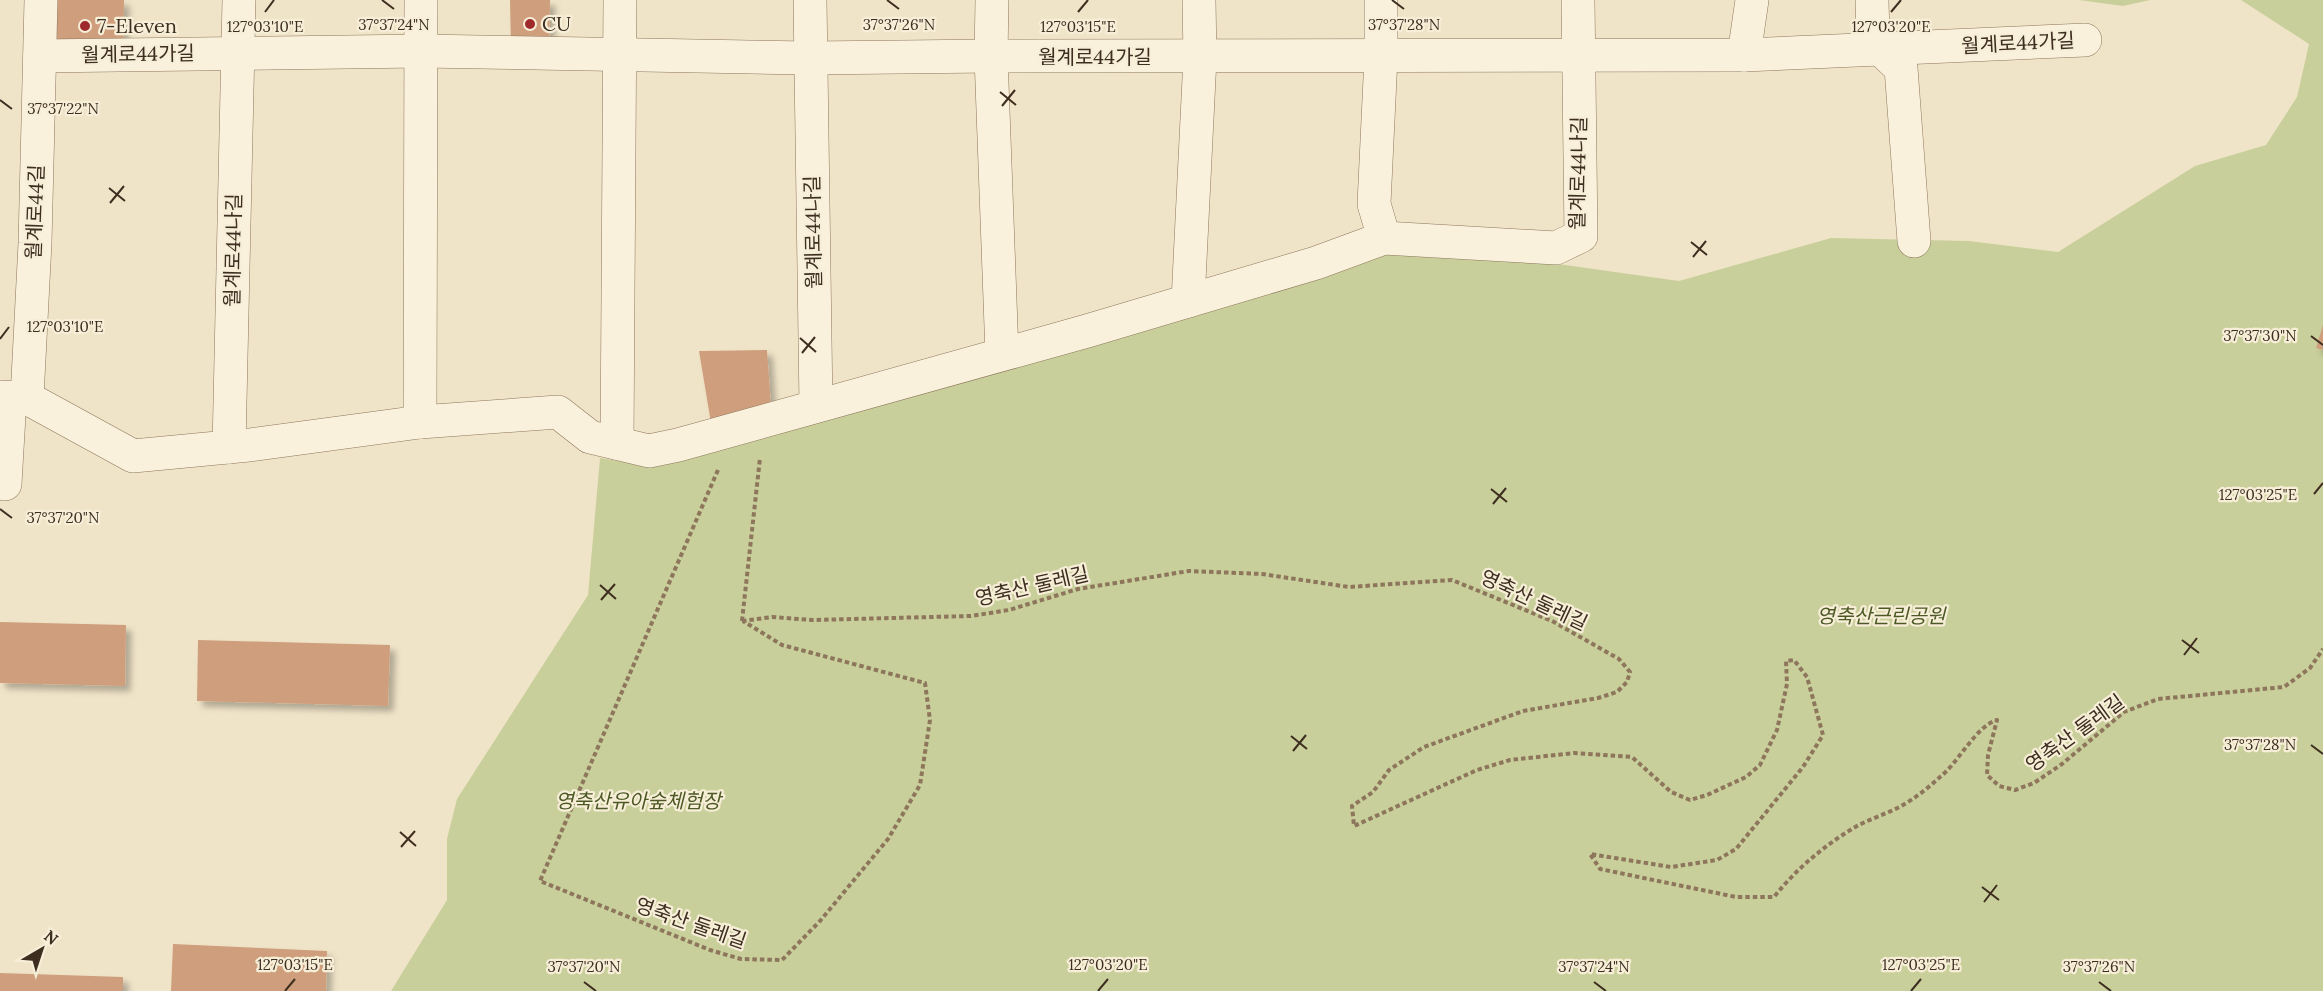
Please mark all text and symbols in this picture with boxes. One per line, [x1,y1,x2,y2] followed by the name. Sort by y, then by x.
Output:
[542,11,571,36] place label: CU
[97,13,177,38] place label: 7-Eleven
[358,15,430,34] text: 37°37'24"N
[863,15,935,34] text: 37°37'26"N
[1368,15,1440,34] text: 37°37'28"N
[227,17,303,36] text: 127°03'10"E
[523,17,537,31] marker: CU
[1040,17,1116,36] text: 127°03'15"E
[1851,17,1931,36] text: 127°03'20"E
[78,19,92,33] marker: 7-Eleven
[1961,27,2075,58] street label: 월계로44가길
[81,40,195,67] street label: 월계로44가길
[1038,44,1152,69] street label: 월계로44가길
[27,99,99,118] text: 37°37'22"N
[1564,116,1591,230] street label: 월계로44나길
[20,164,49,260] street label: 월계로44길
[799,175,826,289] street label: 월계로44나길
[219,193,246,307] street label: 월계로44나길
[27,317,103,336] text: 127°03'10"E
[2223,326,2297,345] text: 37°37'30"N
[2219,485,2297,504] text: 127°03'25"E
[26,508,100,527] text: 37°37'20"N
[973,560,1091,611] street label: 영축산 둘레길
[1477,564,1592,635] street label: 영축산 둘레길
[1817,603,1947,628] park label: 영축산근린공원
[2021,688,2129,777] street label: 영축산 둘레길
[2224,735,2296,754] text: 37°37'28"N
[555,788,723,813] park label: 영축산유아숲체험장
[632,892,750,953] street label: 영축산 둘레길
[12,919,72,979] north arrow
[40,926,63,949] text: N
[257,955,333,974] text: 127°03'15"E
[1068,955,1148,974] text: 127°03'20"E
[1882,955,1960,974] text: 127°03'25"E
[547,957,621,976] text: 37°37'20"N
[1558,957,1630,976] text: 37°37'24"N
[2063,957,2135,976] text: 37°37'26"N

